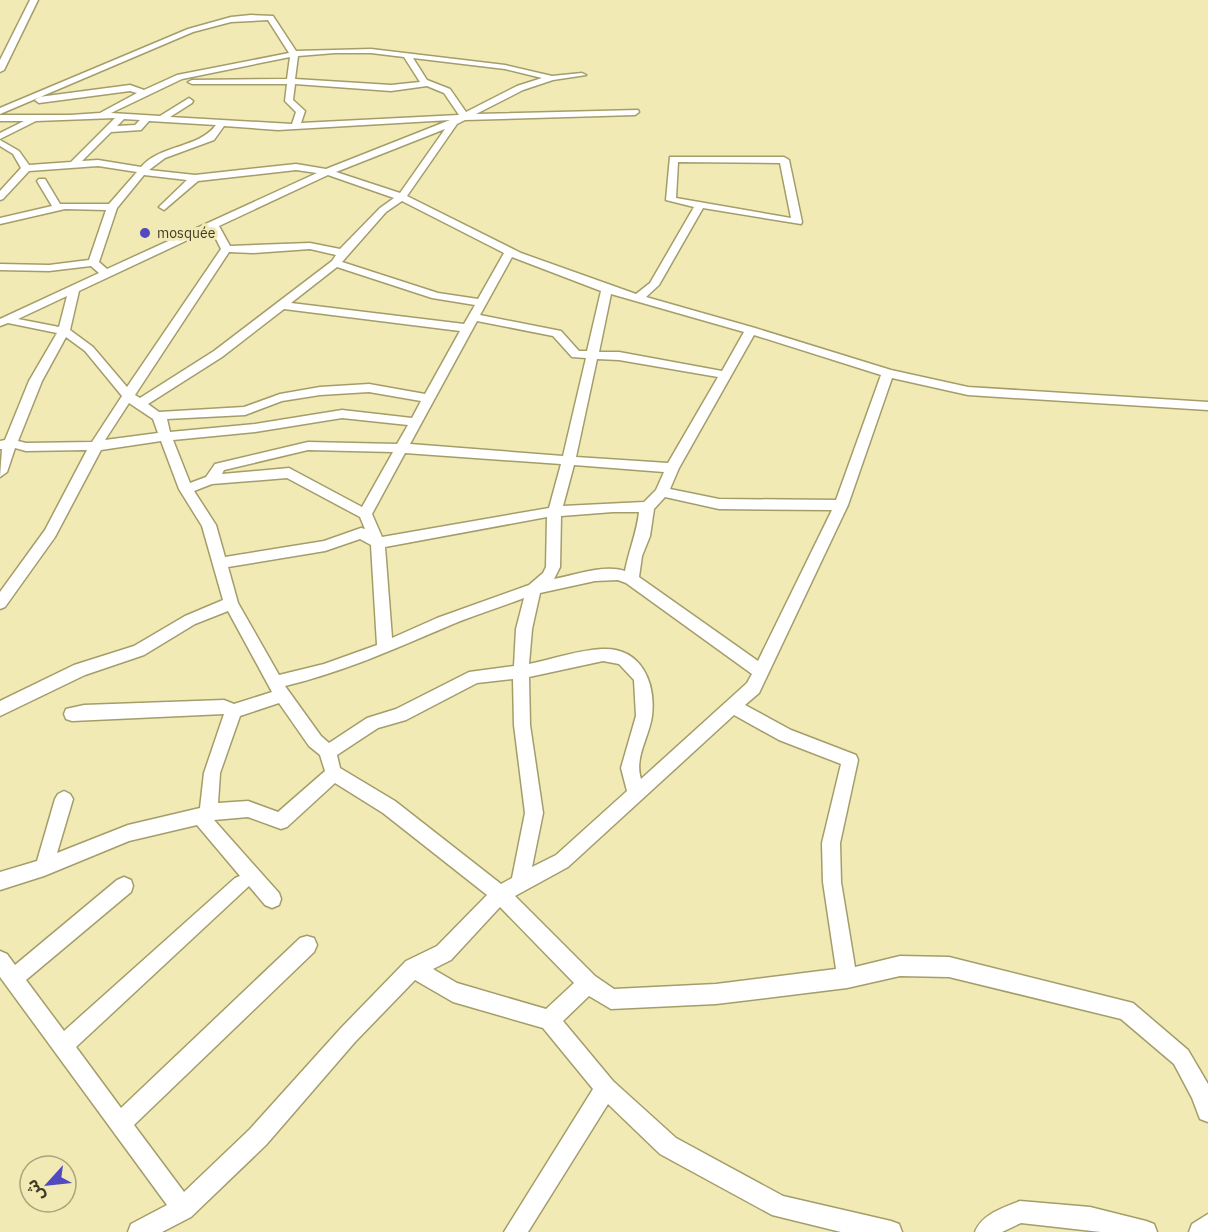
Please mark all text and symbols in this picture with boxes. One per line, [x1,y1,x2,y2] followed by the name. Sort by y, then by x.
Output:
[157,224,216,242] place label: mosquée
[138,226,152,240] marker: mosquée
[18,1154,78,1214] north arrow
[21,1176,49,1205] text: ش

